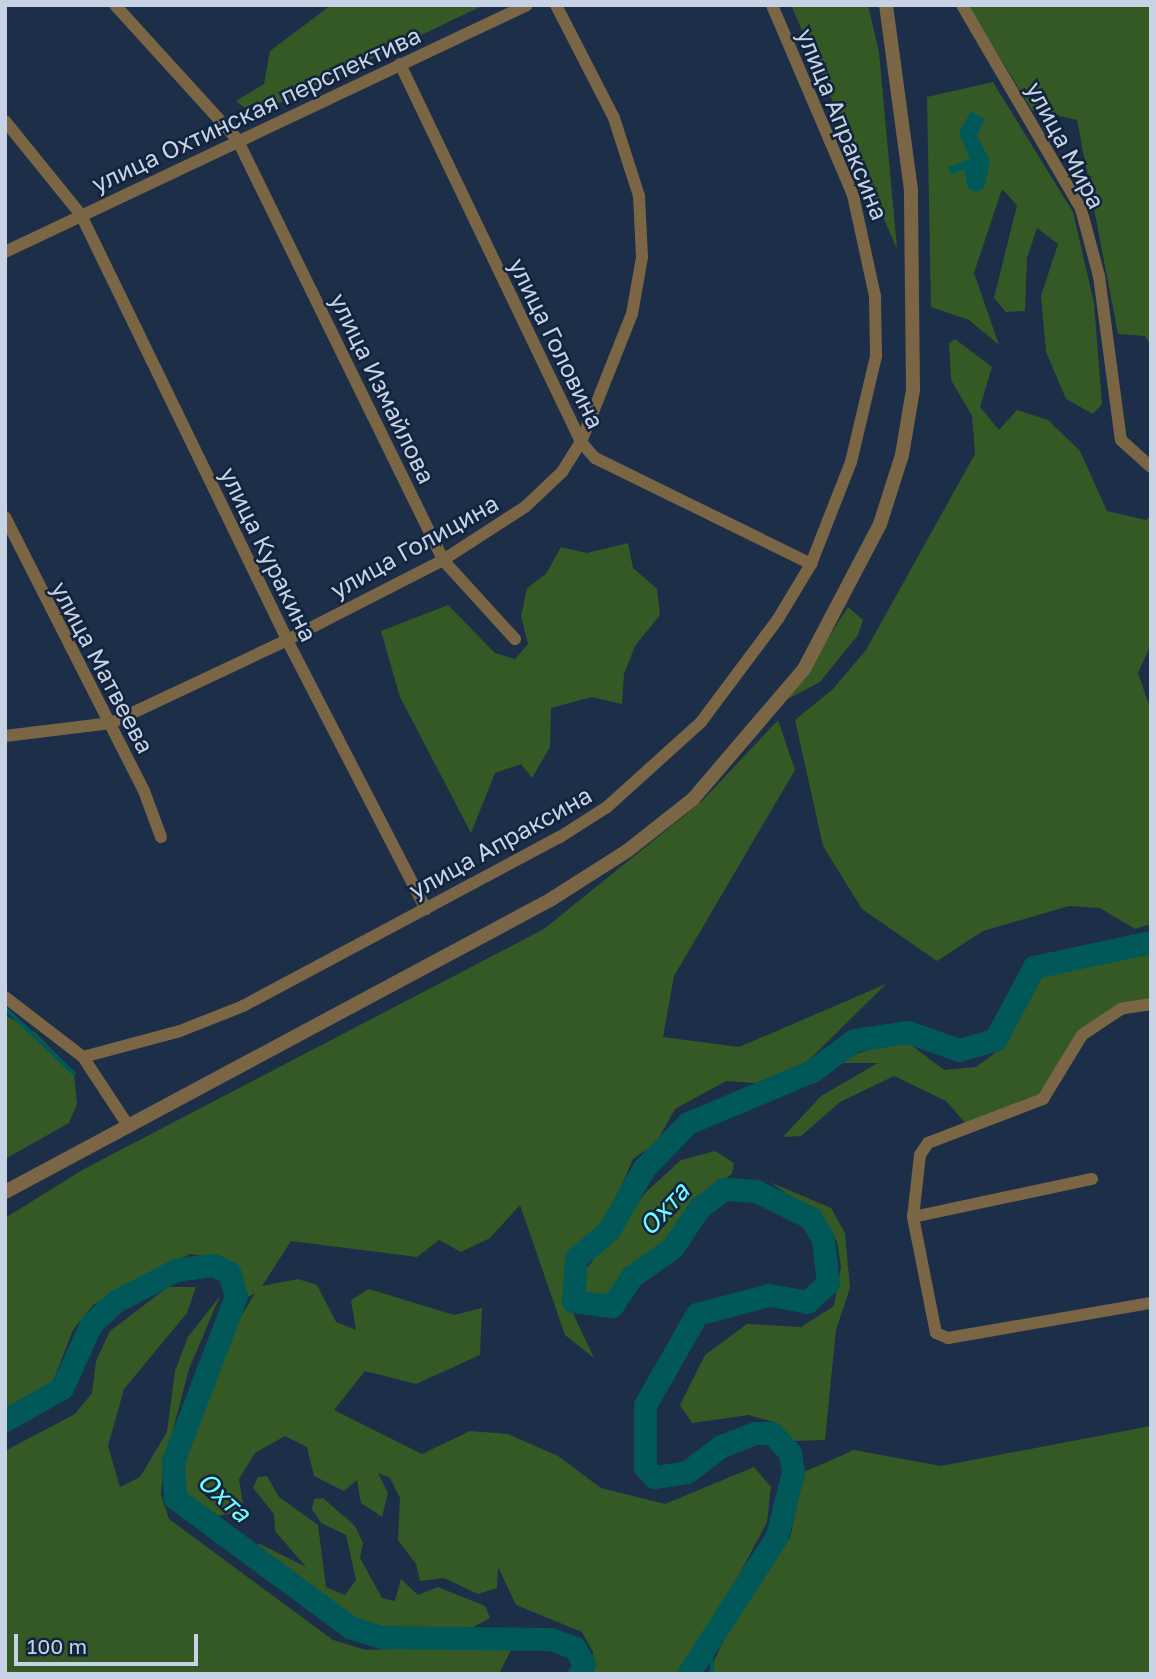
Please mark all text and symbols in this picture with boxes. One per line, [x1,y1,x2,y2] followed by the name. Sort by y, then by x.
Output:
[87,20,425,198] street label: улица Охтинская перспектива
[791,24,895,224] street label: улица Апраксина
[1020,76,1112,214] street label: улица Мира
[503,253,611,433] street label: улица Головина
[324,288,442,488] street label: улица Измайлова
[214,462,324,646] street label: улица Куракина
[325,488,503,604] street label: улица Голицина
[46,576,160,758] street label: улица Матвеева
[404,780,596,904] street label: улица Апраксина
[632,1176,696,1242] water label: Охта
[191,1465,257,1529] water label: Охта
[18,1620,201,1664] scale bar
[27,1633,87,1659] text: 100 m

